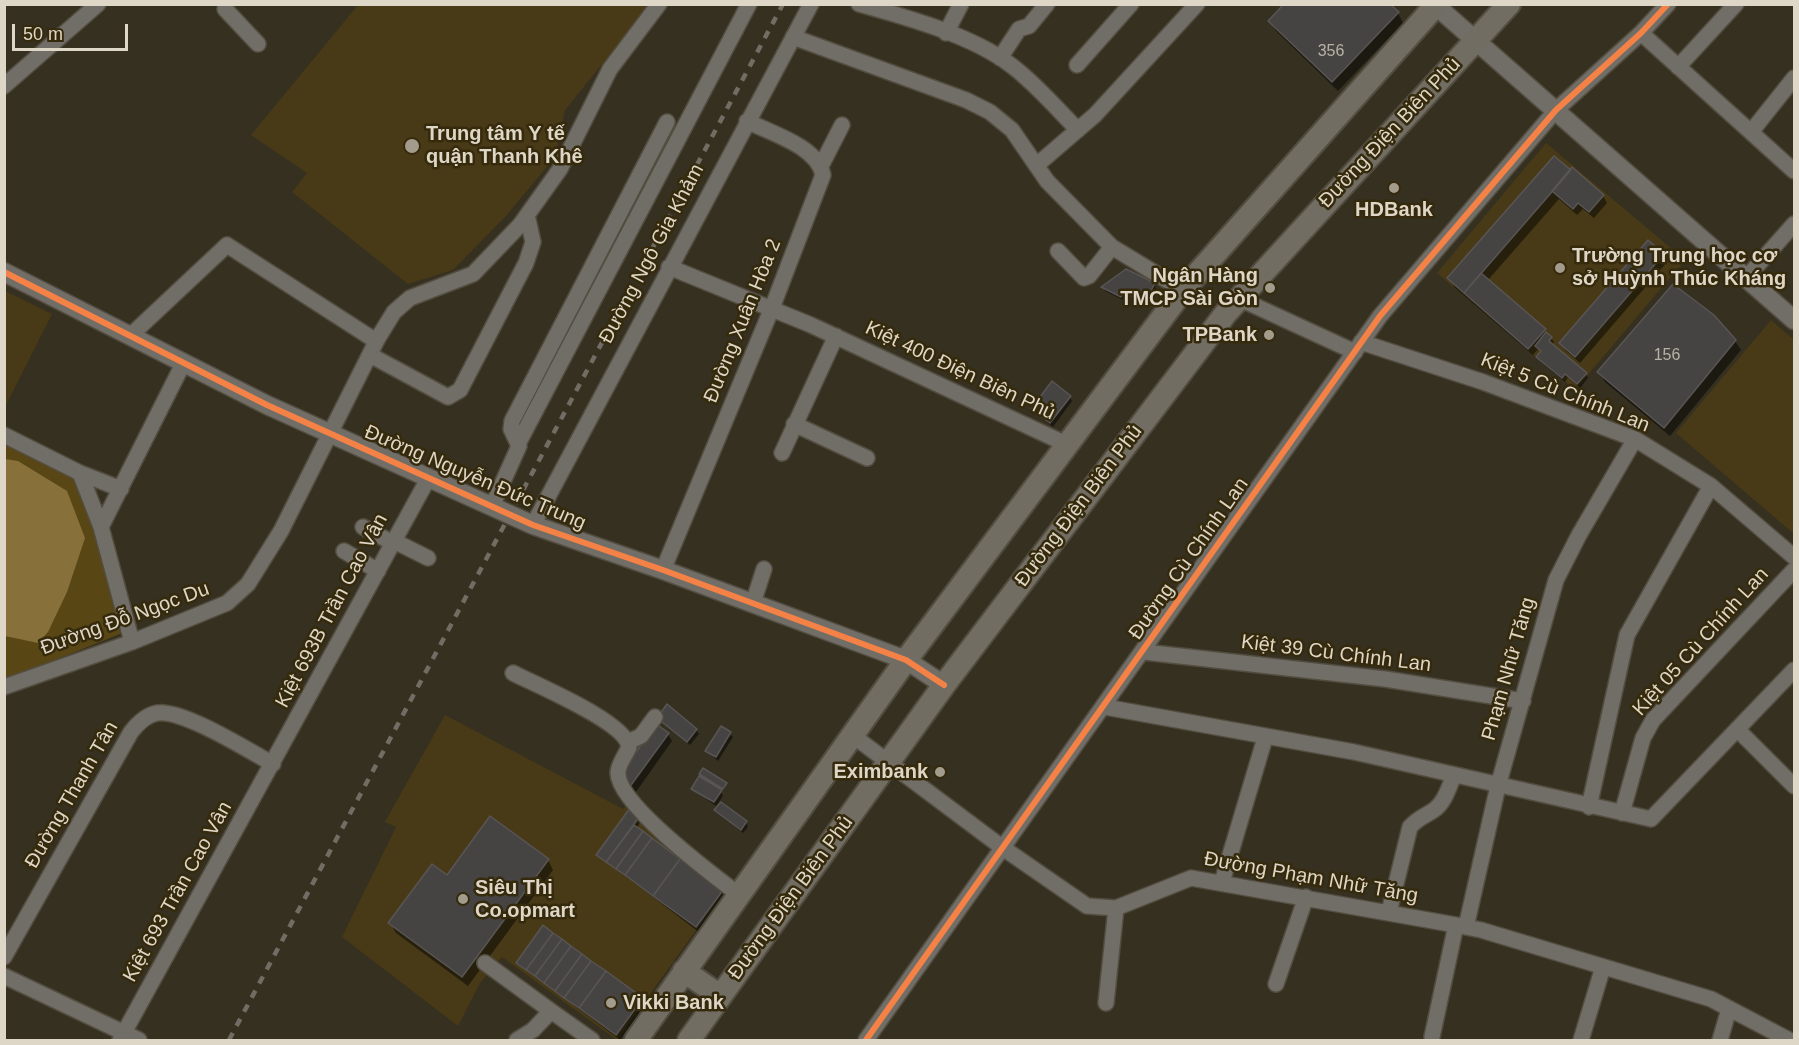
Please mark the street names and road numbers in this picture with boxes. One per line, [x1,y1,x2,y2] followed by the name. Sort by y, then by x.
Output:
[1314,53,1466,213] street label: Đường Điện Biên Phủ
[594,160,710,348] street label: Đường Ngô Gia Khảm
[699,236,787,406] street label: Đường Xuân Hòa 2
[861,316,1059,426] street label: Kiệt 400 Điện Biên Phủ
[1477,348,1653,438] street label: Kiệt 5 Cù Chính Lan
[361,420,589,536] street label: Đường Nguyễn Đức Trung
[1010,420,1148,592] street label: Đường Điện Biên Phủ
[1124,473,1254,645] street label: Đường Cù Chính Lan
[271,510,393,712] street label: Kiệt 693B Trần Cao Vân
[1628,563,1774,721] street label: Kiệt 05 Cù Chính Lan
[37,577,213,661] street label: Đường Đỗ Ngọc Du
[1477,595,1541,743] street label: Phạm Nhữ Tăng
[1240,630,1432,678] street label: Kiệt 39 Cù Chính Lan
[20,717,124,873] street label: Đường Thanh Tân
[118,798,238,986] street label: Kiệt 693 Trần Cao Vân
[724,811,858,985] street label: Đường Điện Biên Phủ
[1202,847,1420,909] street label: Đường Phạm Nhữ Tăng

